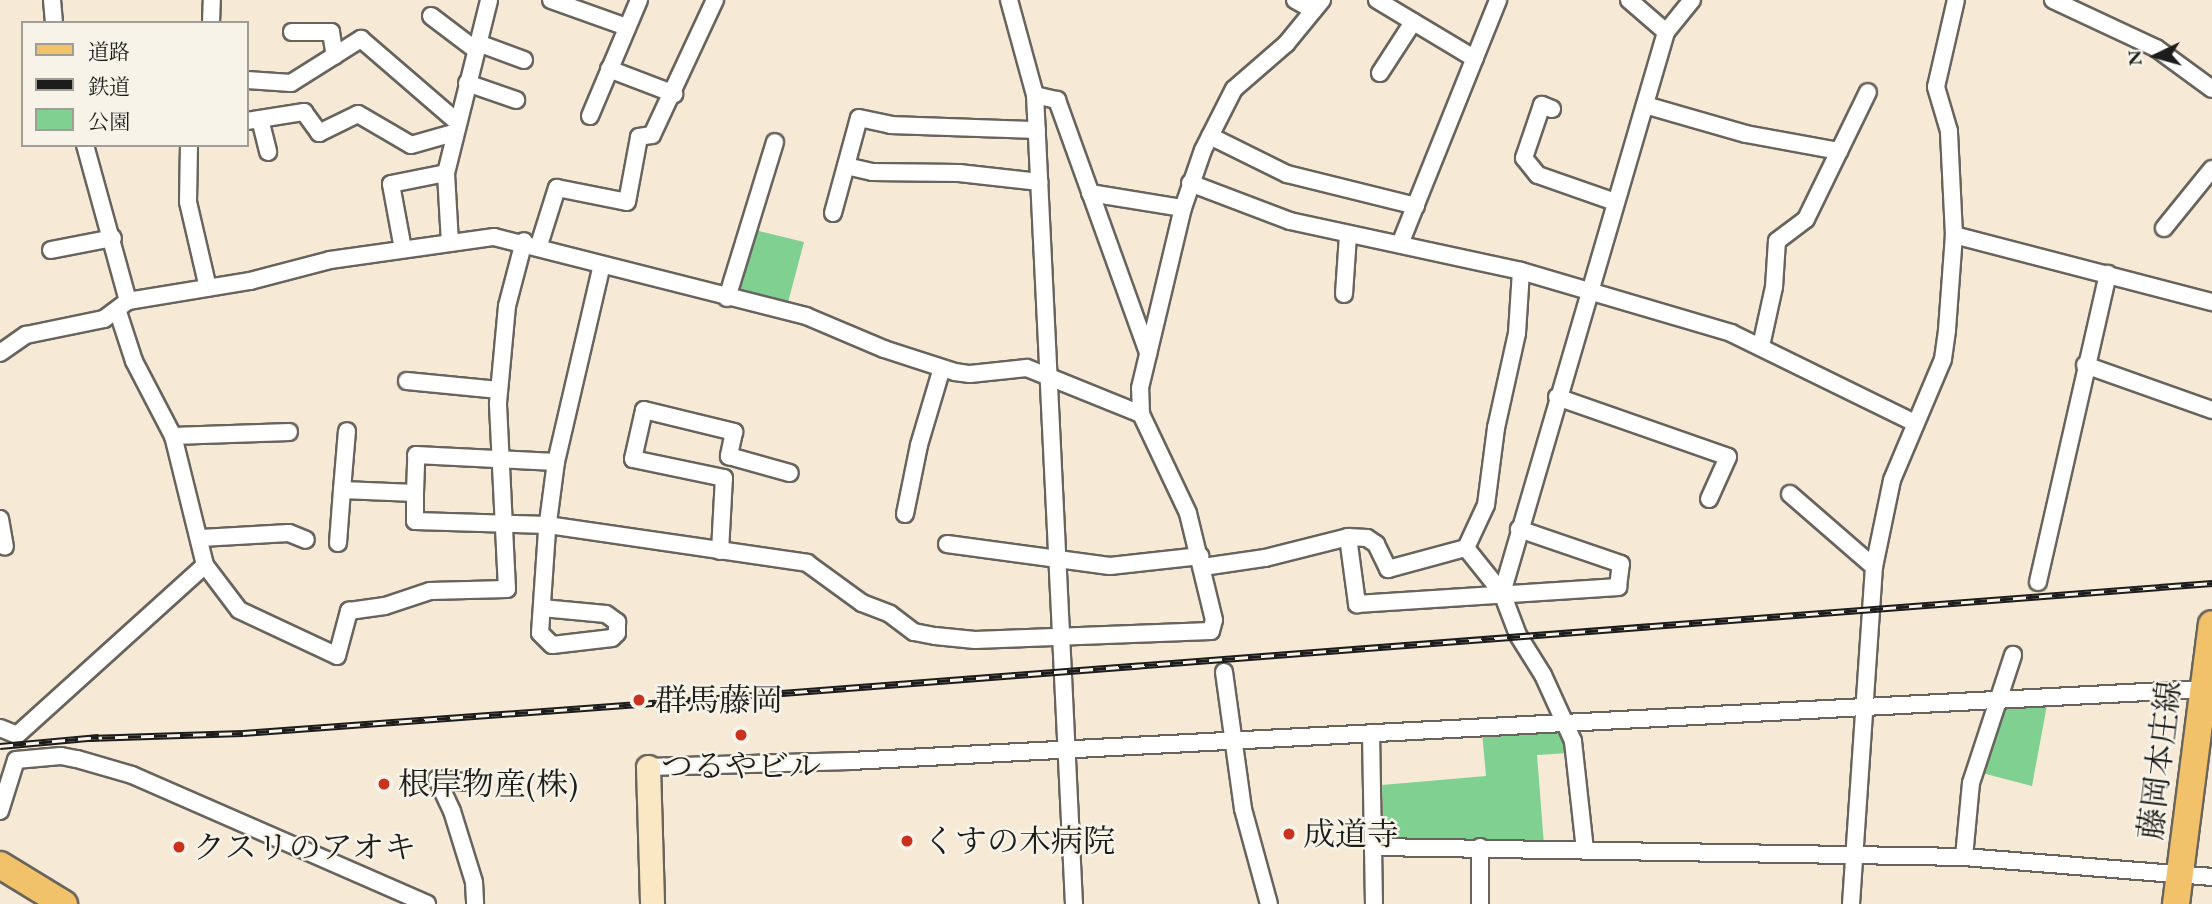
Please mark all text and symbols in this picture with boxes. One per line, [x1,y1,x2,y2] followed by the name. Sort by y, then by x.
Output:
[21,21,248,147] legend
[2121,21,2191,91] north arrow
[88,38,130,65] text: 道路
[2121,49,2148,67] text: N
[88,73,130,100] text: 鉄道
[88,108,130,135] text: 公園
[2131,678,2189,842] street label: 藤岡本庄線
[655,681,783,719] place label: 群馬藤岡
[629,690,649,710] marker: 群馬藤岡
[733,727,749,743] marker: つるやビル
[661,747,821,785] place label: つるやビル
[398,765,578,803] place label: 根岸物産(株)
[376,776,392,792] marker: 根岸物産(株)
[1303,815,1399,853] place label: 成道寺
[923,822,1115,860] place label: くすの木病院
[1281,826,1297,842] marker: 成道寺
[193,828,417,866] place label: クスリのアオキ
[897,831,917,851] marker: くすの木病院
[171,839,187,855] marker: クスリのアオキ

